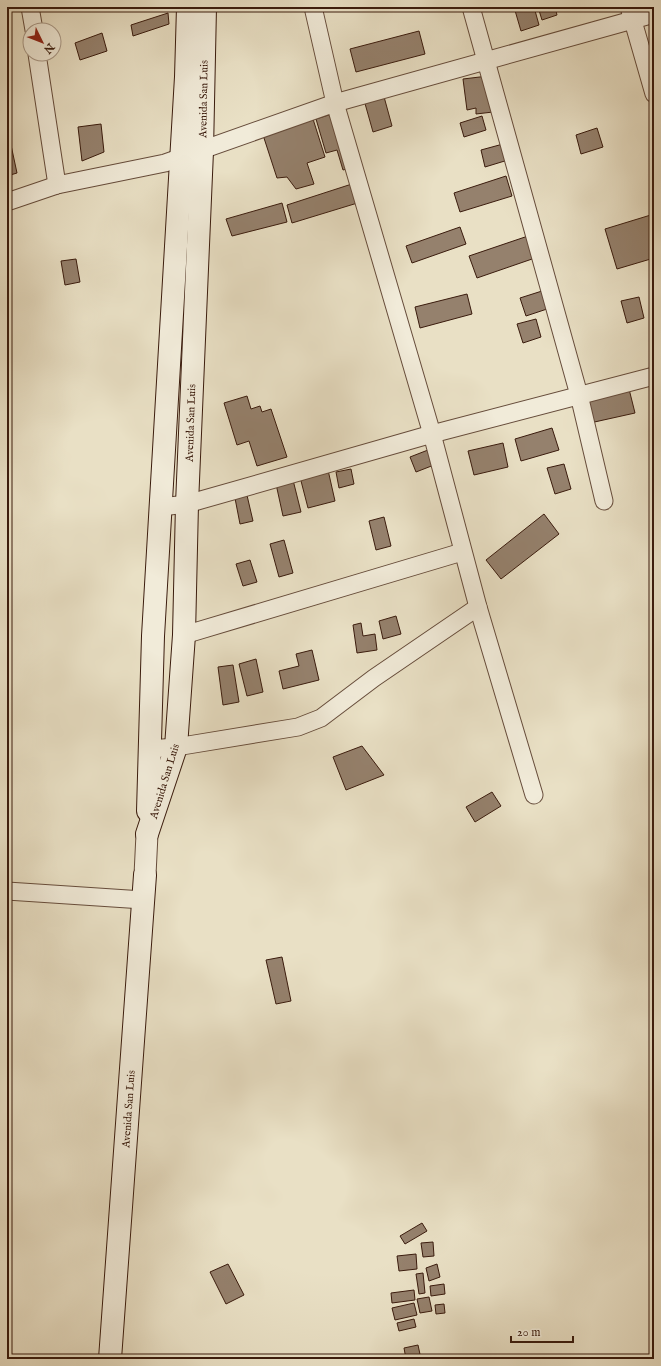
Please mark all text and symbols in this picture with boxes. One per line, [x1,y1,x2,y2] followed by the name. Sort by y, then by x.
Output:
[22,22,62,62] north arrow
[40,39,58,57] text: N
[196,60,212,139] street label: Avenida San Luis
[183,384,199,463] street label: Avenida San Luis
[147,742,183,822] street label: Avenida San Luis
[119,1070,139,1149] street label: Avenida San Luis
[511,1318,573,1344] scale bar
[517,1325,540,1340] text: 20 m

